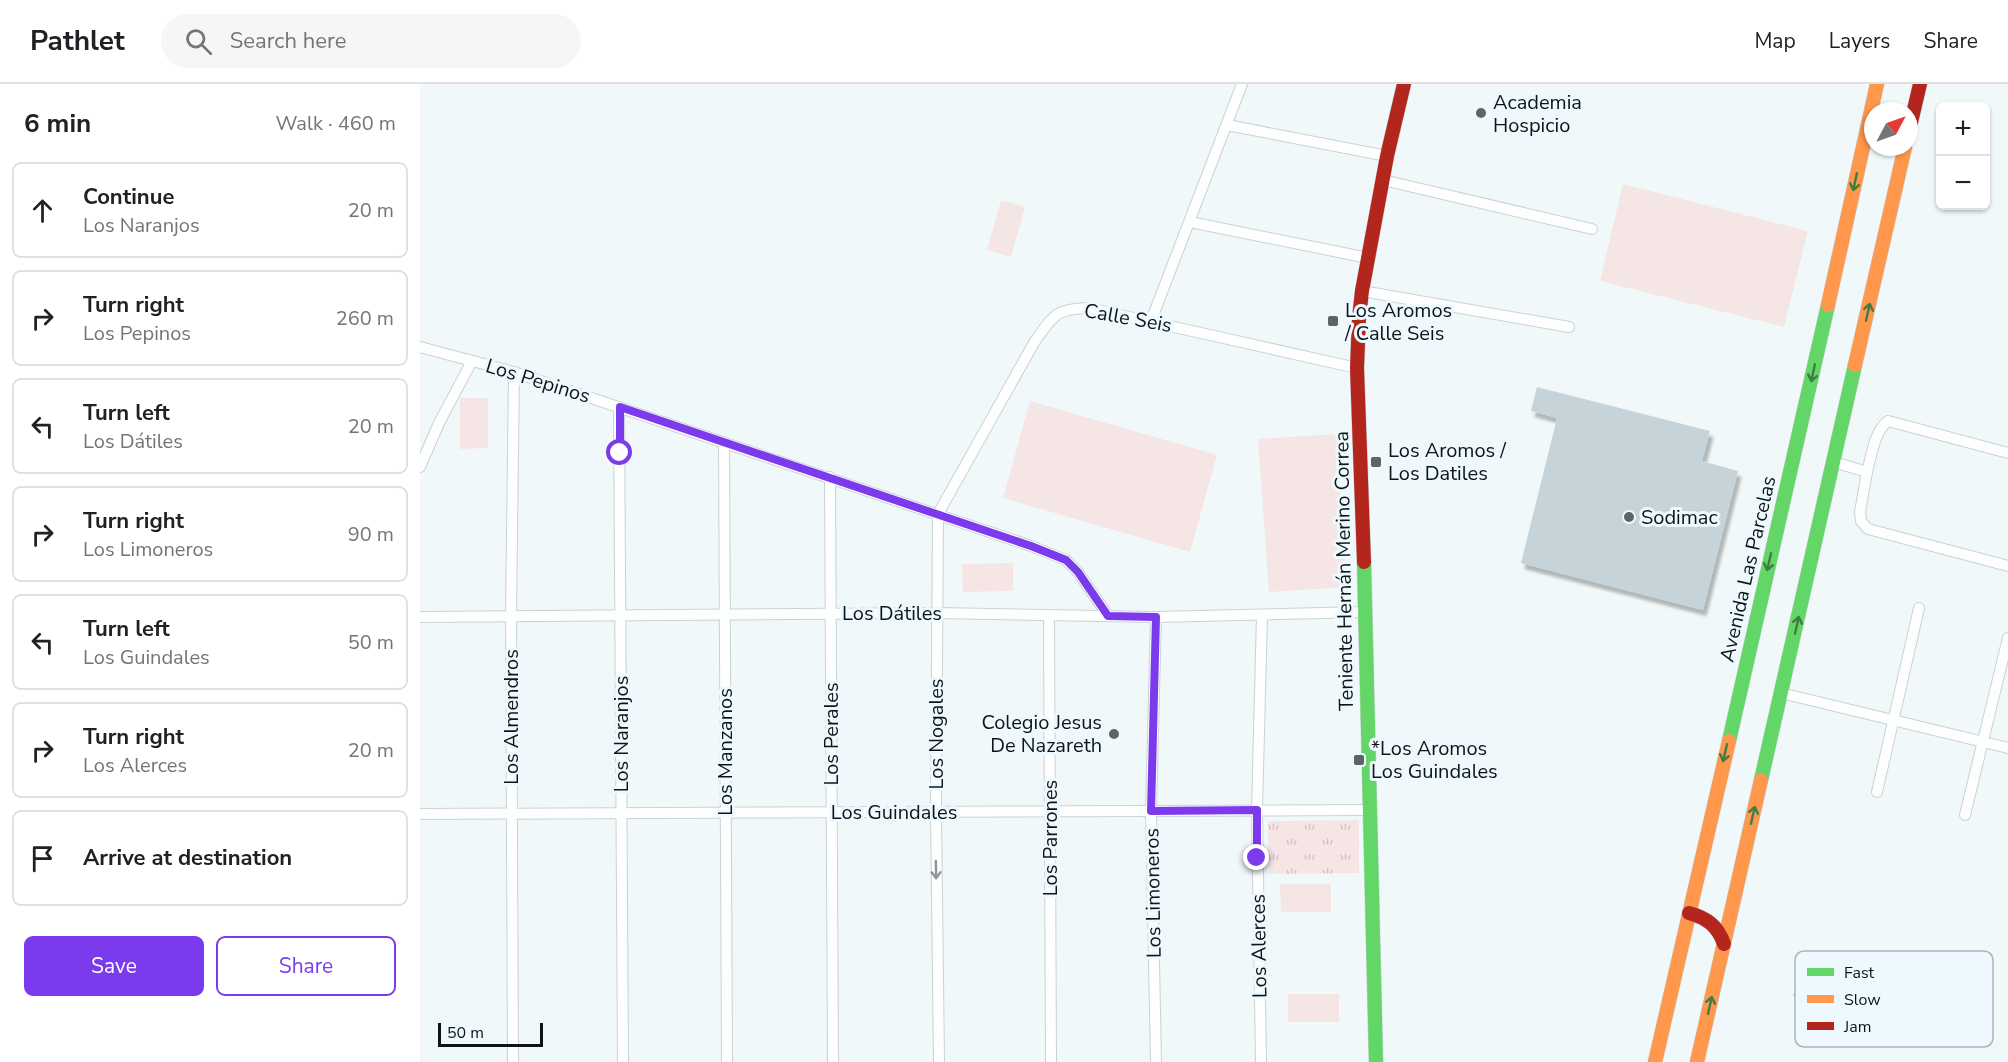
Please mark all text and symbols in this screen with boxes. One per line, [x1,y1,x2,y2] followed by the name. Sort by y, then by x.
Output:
[161,14,581,68] search box
[30,22,125,60] text: Pathlet
[182,25,215,58] icon: search
[230,26,346,56] text: Search here
[1754,27,1796,55] text: Map
[1829,27,1890,55] text: Layers
[1923,27,1978,55] text: Share
[1493,89,1582,139] place label: Academia Hospicio
[1864,102,1918,156] north arrow
[1936,102,1990,210] map controls
[1936,102,1990,156] button: +
[24,106,91,141] text: 6 min
[1474,106,1488,120] marker: Academia Hospicio
[276,110,396,137] text: Walk · 460 m
[1936,156,1990,210] button: −
[1849,172,1860,191] one-way arrow
[83,182,174,212] text: Continue
[26,194,59,227] icon: ahead
[348,197,394,224] text: 20 m
[83,212,200,239] text: Los Naranjos
[83,290,184,320] text: Turn right
[1082,297,1174,339] street label: Calle Seis
[1344,297,1452,347] place label: Los Aromos / Calle Seis
[26,302,59,335] icon: right
[1863,302,1874,322] one-way arrow
[336,305,394,332] text: 260 m
[1326,314,1340,328] marker: Los Aromos / Calle Seis
[83,320,191,347] text: Los Pepinos
[482,352,594,410] street label: Los Pepinos
[1807,363,1819,382] one-way arrow
[83,398,170,428] text: Turn left
[26,410,59,443] icon: left
[348,413,394,440] text: 20 m
[83,428,183,455] text: Los Dátiles
[1328,431,1360,711] street label: Teniente Hernán Merino Correa
[1388,437,1507,487] place label: Los Aromos / Los Datiles
[606,439,632,465] route start
[1369,455,1383,469] marker: Los Aromos / Los Datiles
[1713,473,1783,665] street label: Avenida Las Parcelas
[1641,504,1718,531] place label: Sodimac
[83,506,184,536] text: Turn right
[1622,510,1636,524] marker: Sodimac
[26,518,59,551] icon: right
[348,521,394,548] text: 90 m
[83,536,213,563] text: Los Limoneros
[1763,552,1774,572] one-way arrow
[842,600,942,627] street label: Los Dátiles
[83,614,170,644] text: Turn left
[1791,615,1803,634] one-way arrow
[26,626,59,659] icon: left
[348,629,394,656] text: 50 m
[83,644,210,671] text: Los Guindales
[498,649,525,785] street label: Los Almendros
[608,676,635,792] street label: Los Naranjos
[923,679,950,789] street label: Los Nogales
[818,682,845,786] street label: Los Perales
[712,688,739,816] street label: Los Manzanos
[981,709,1102,759] place label: Colegio Jesus De Nazareth
[83,722,184,752] text: Turn right
[1107,727,1121,741] marker: Colegio Jesus De Nazareth
[26,734,59,767] icon: right
[1371,735,1498,785] place label: *Los Aromos Los Guindales
[348,737,394,764] text: 20 m
[1719,743,1731,762] one-way arrow
[83,752,187,779] text: Los Alerces
[1352,753,1366,767] marker: *Los Aromos Los Guindales
[1037,780,1064,896] street label: Los Parrones
[831,799,957,826] street label: Los Guindales
[1748,805,1759,825] one-way arrow
[1138,828,1168,958] street label: Los Limoneros
[26,842,59,875] icon: arrive
[83,843,292,873] text: Arrive at destination
[1243,844,1269,870] route end
[931,860,942,880] one-way arrow
[1245,894,1273,998] street label: Los Alerces
[24,936,204,996] button: Save
[216,936,396,996] button: Share
[1795,951,1993,1047] legend
[1844,962,1875,984] text: Fast
[1844,989,1881,1011] text: Slow
[1705,996,1716,1015] one-way arrow
[1843,1016,1871,1038] text: Jam
[438,1020,543,1048] scale bar
[447,1022,484,1044] text: 50 m

